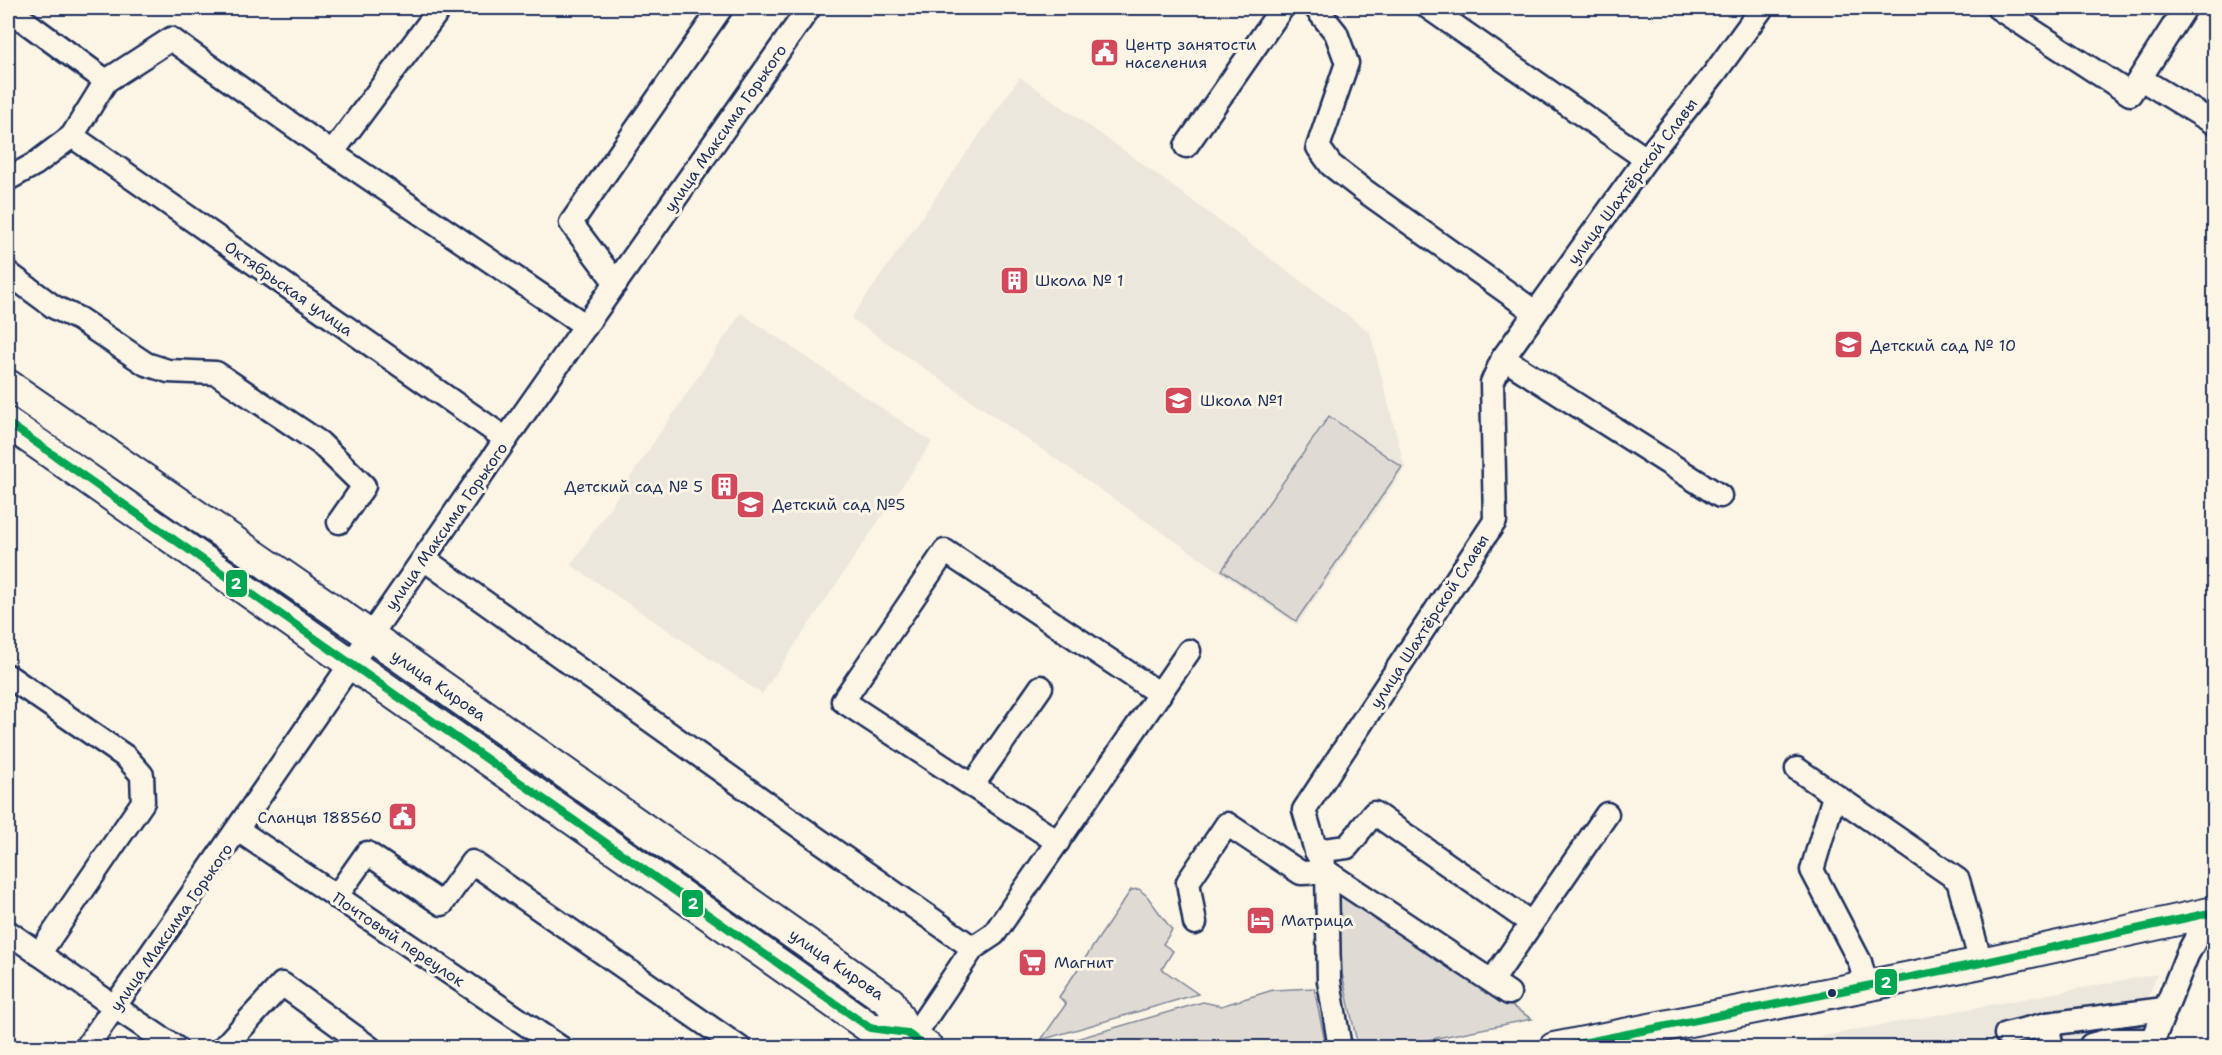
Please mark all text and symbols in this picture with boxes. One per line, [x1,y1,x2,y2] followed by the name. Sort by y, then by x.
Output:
[1125,34,1256,73] place label: Центр занятости населения
[1088,37,1120,69] public building icon: Центр занятости населения
[659,40,792,216] street label: улица Максима Горького
[1563,94,1702,269] street label: улица Шахтёрской Славы
[220,236,357,341] street label: Октябрьская улица
[998,264,1030,296] building icon: Школа № 1
[1035,270,1124,291] place label: Школа № 1
[1833,329,1865,361] school or university icon: Детский сад № 10
[1870,335,2016,356] place label: Детский сад № 10
[1163,384,1195,416] school or university icon: Школа №1
[1200,390,1283,411] place label: Школа №1
[380,438,513,614] street label: улица Максима Горького
[708,470,740,502] building icon: Детский сад № 5
[564,476,703,497] place label: Детский сад № 5
[735,488,767,520] school or university icon: Детский сад №5
[772,494,905,515] place label: Детский сад №5
[1365,530,1494,712] street label: улица Шахтёрской Славы
[225,569,248,598] line badge: 2
[230,573,242,594] text: 2
[387,645,490,726] street label: улица Кирова
[387,801,419,833] public building icon: Сланцы 188560
[258,807,382,828] place label: Сланцы 188560
[105,839,238,1015] street label: улица Максима Горького
[329,888,469,992] street label: Почтовый переулок
[681,889,704,918] line badge: 2
[687,893,699,914] text: 2
[1244,904,1276,936] hotel icon: Матрица
[1281,910,1353,931] place label: Матрица
[785,924,888,1005] street label: улица Кирова
[1017,946,1049,978] supermarket icon: Магнит
[1054,952,1115,973] place label: Магнит
[1874,968,1898,996] line badge: 2
[1880,972,1892,993] text: 2
[1826,987,1838,999] unlabelled marker

